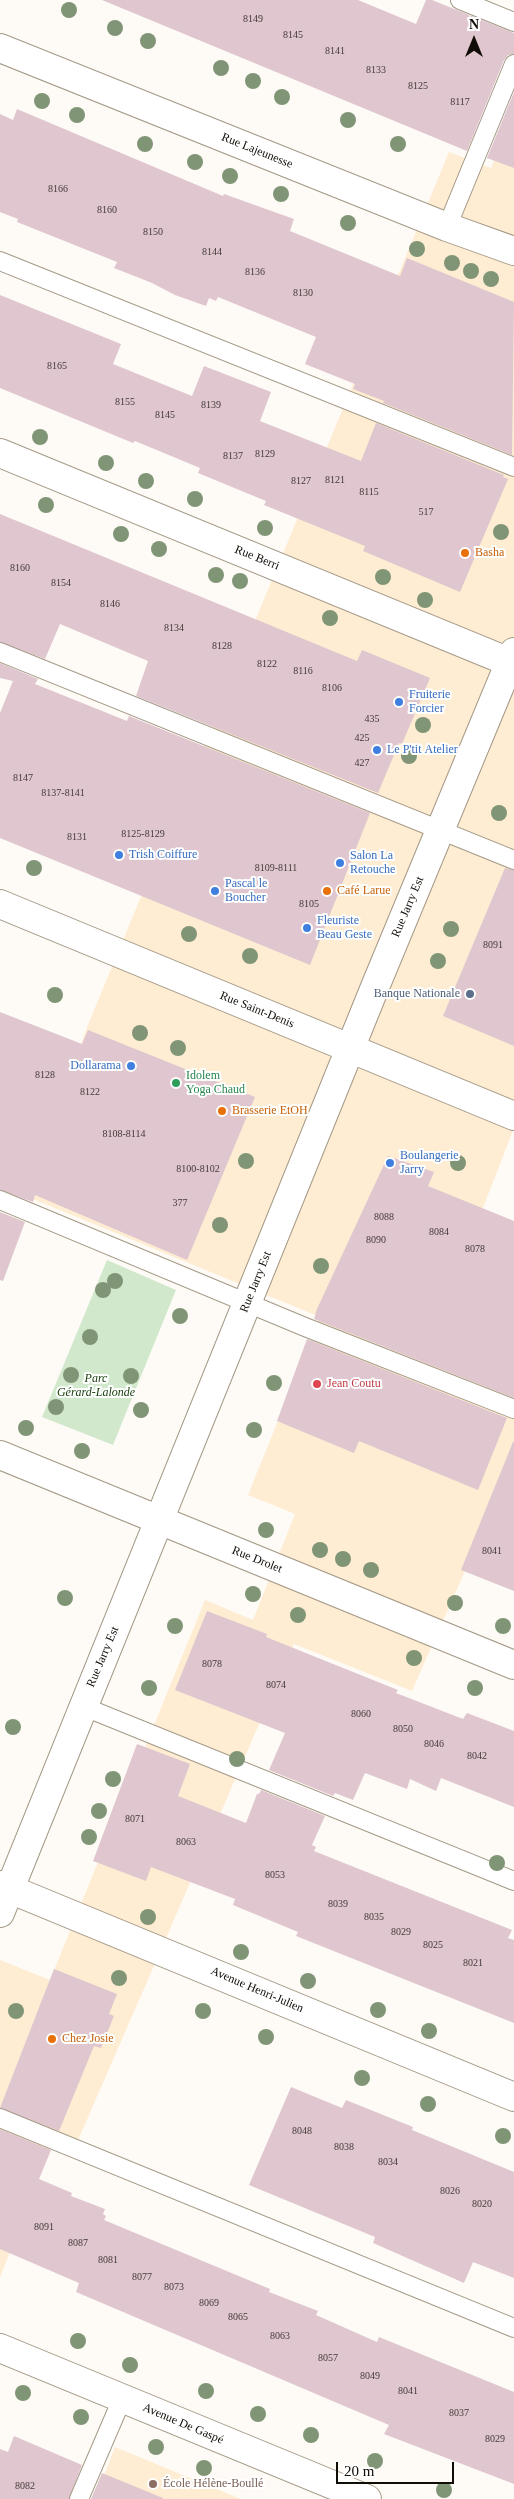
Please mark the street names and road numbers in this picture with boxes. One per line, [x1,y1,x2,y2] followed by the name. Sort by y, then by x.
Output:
[219,130,295,172] street label: Rue Lajeunesse
[233,543,281,573] street label: Rue Berri
[389,874,427,940] street label: Rue Jarry Est
[218,989,296,1031] street label: Rue Saint-Denis
[237,1249,275,1315] street label: Rue Jarry Est
[230,1543,284,1577] street label: Rue Drolet
[84,1624,122,1690] street label: Rue Jarry Est
[208,1964,306,2016] street label: Avenue Henri-Julien
[140,2400,226,2448] street label: Avenue De Gaspé

